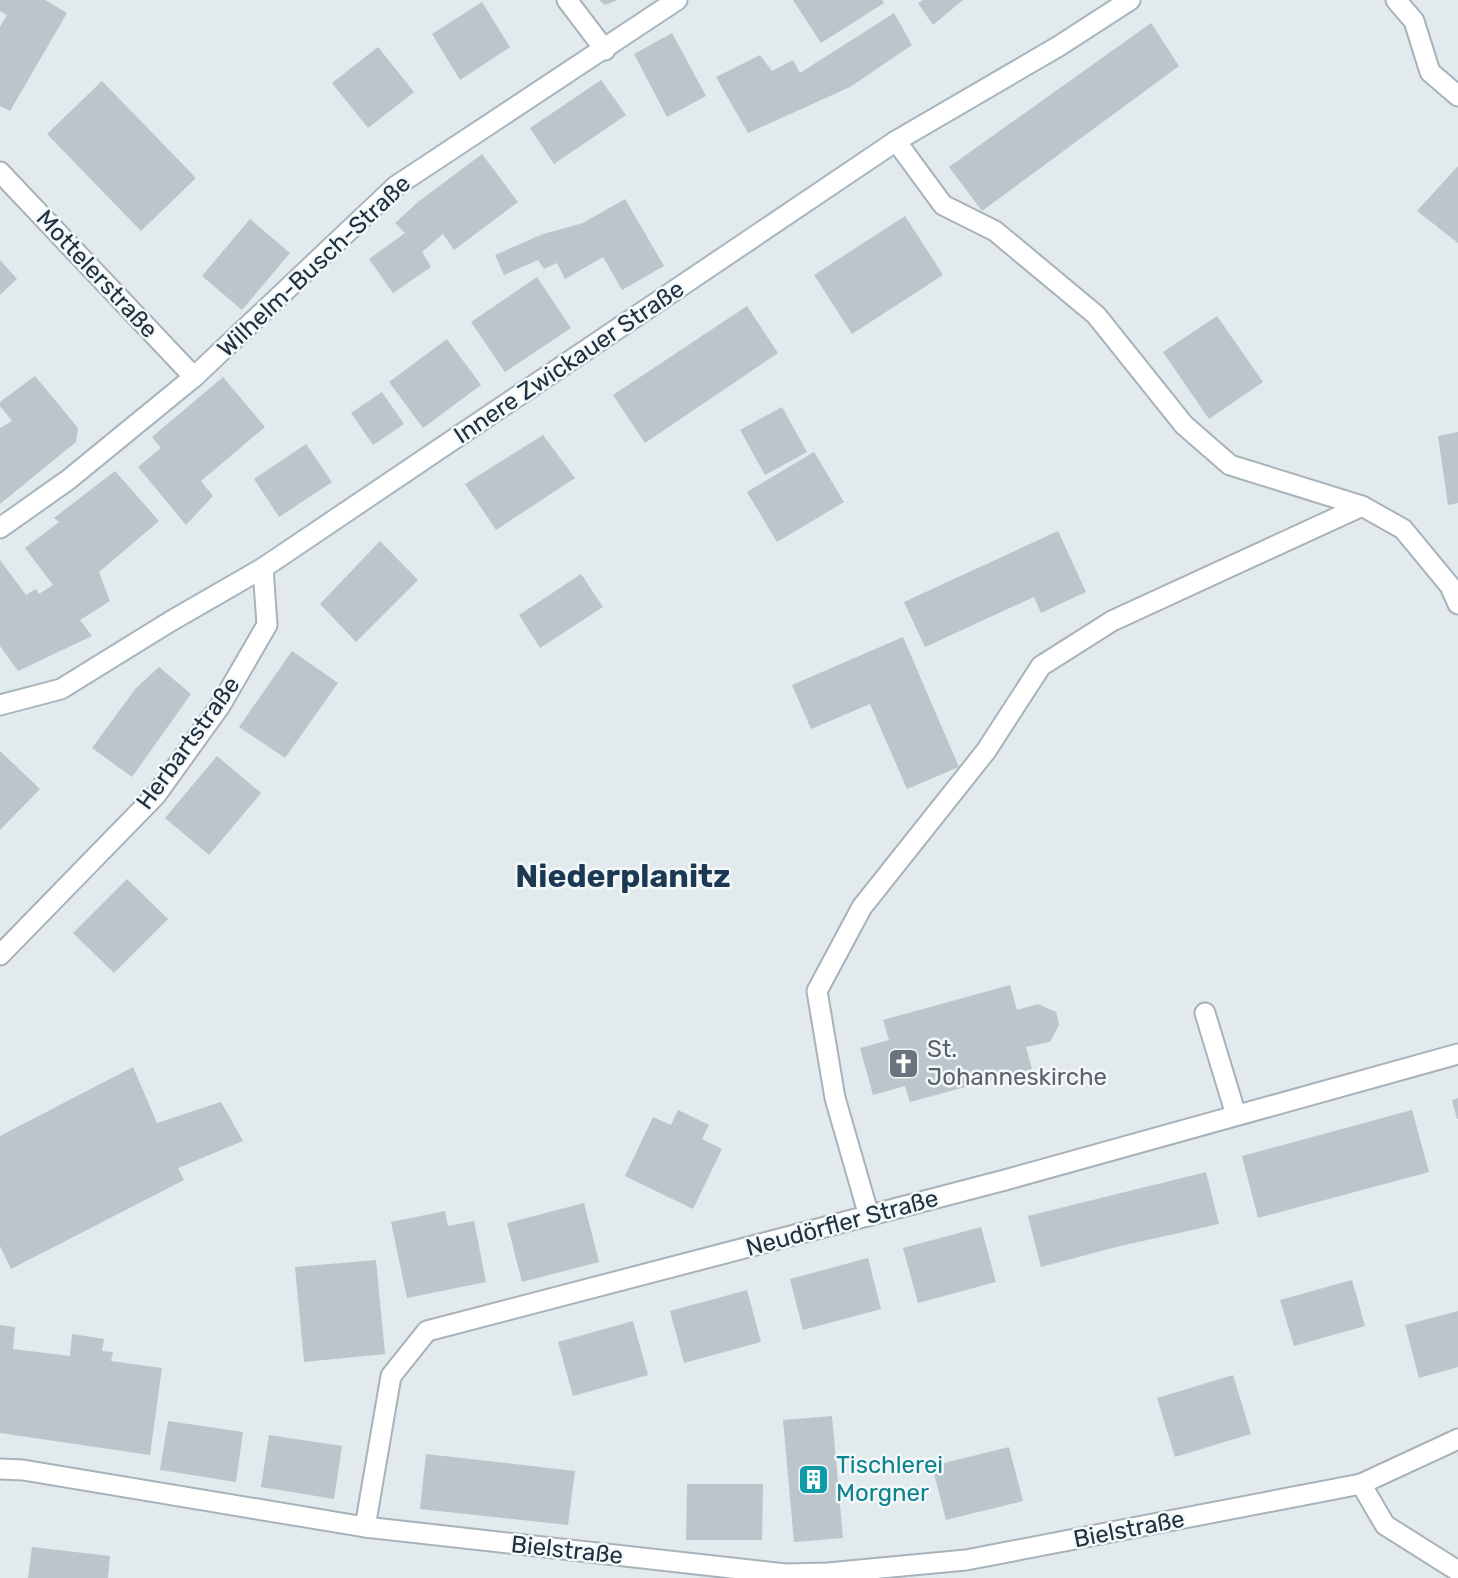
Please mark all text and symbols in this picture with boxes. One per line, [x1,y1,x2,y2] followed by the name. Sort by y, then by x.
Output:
[212,169,416,363] street label: Wilhelm-Busch-Straße
[31,204,163,344] street label: Mottelerstraße
[449,275,689,449] street label: Innere Zwickauer Straße
[131,671,245,815] street label: Herbartstraße
[515,857,731,895] district label: Niederplanitz
[927,1035,1107,1091] place label: St. Johanneskirche
[887,1046,921,1080] church icon: St. Johanneskirche
[743,1184,941,1262] street label: Neudörfler Straße
[836,1451,943,1507] place label: Tischlerei Morgner
[796,1462,830,1496] building icon: Tischlerei Morgner
[1071,1505,1187,1553] street label: Bielstraße
[510,1530,624,1570] street label: Bielstraße

